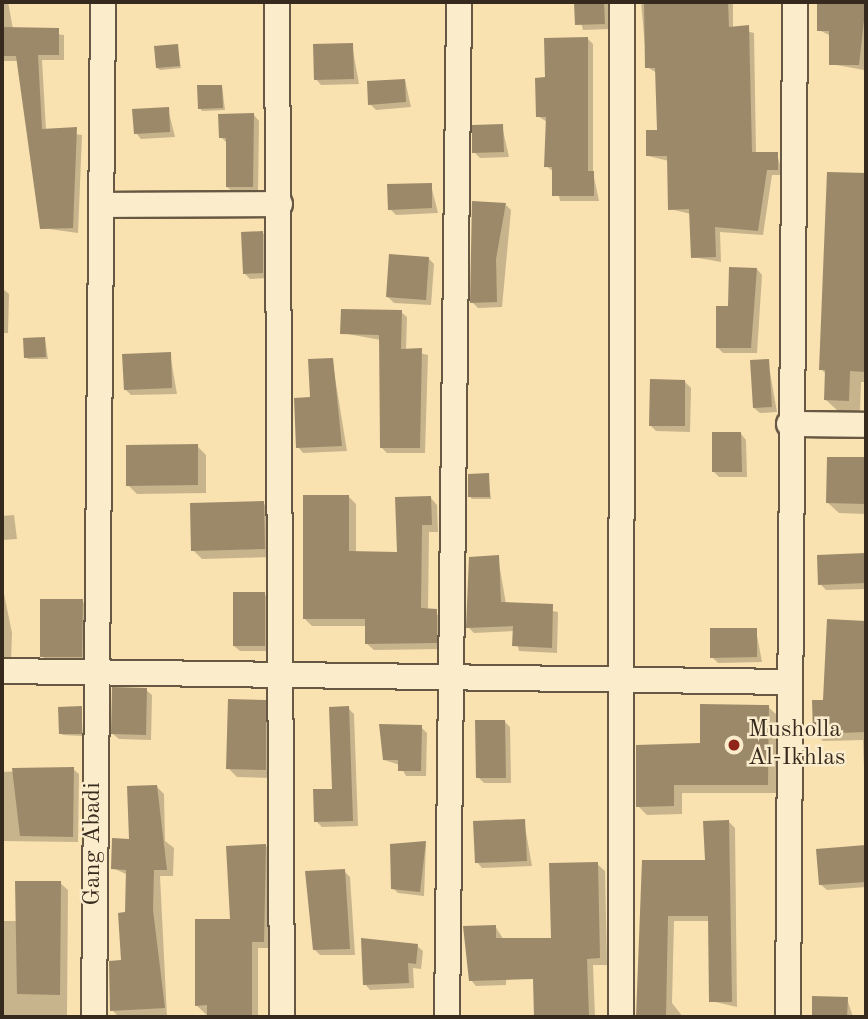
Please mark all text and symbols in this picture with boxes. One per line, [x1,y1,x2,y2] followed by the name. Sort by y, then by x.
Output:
[748,717,845,773] place label: Musholla Al-Ikhlas
[726,737,742,753] marker: Musholla Al-Ikhlas
[80,782,108,906] street label: Gang Abadi

